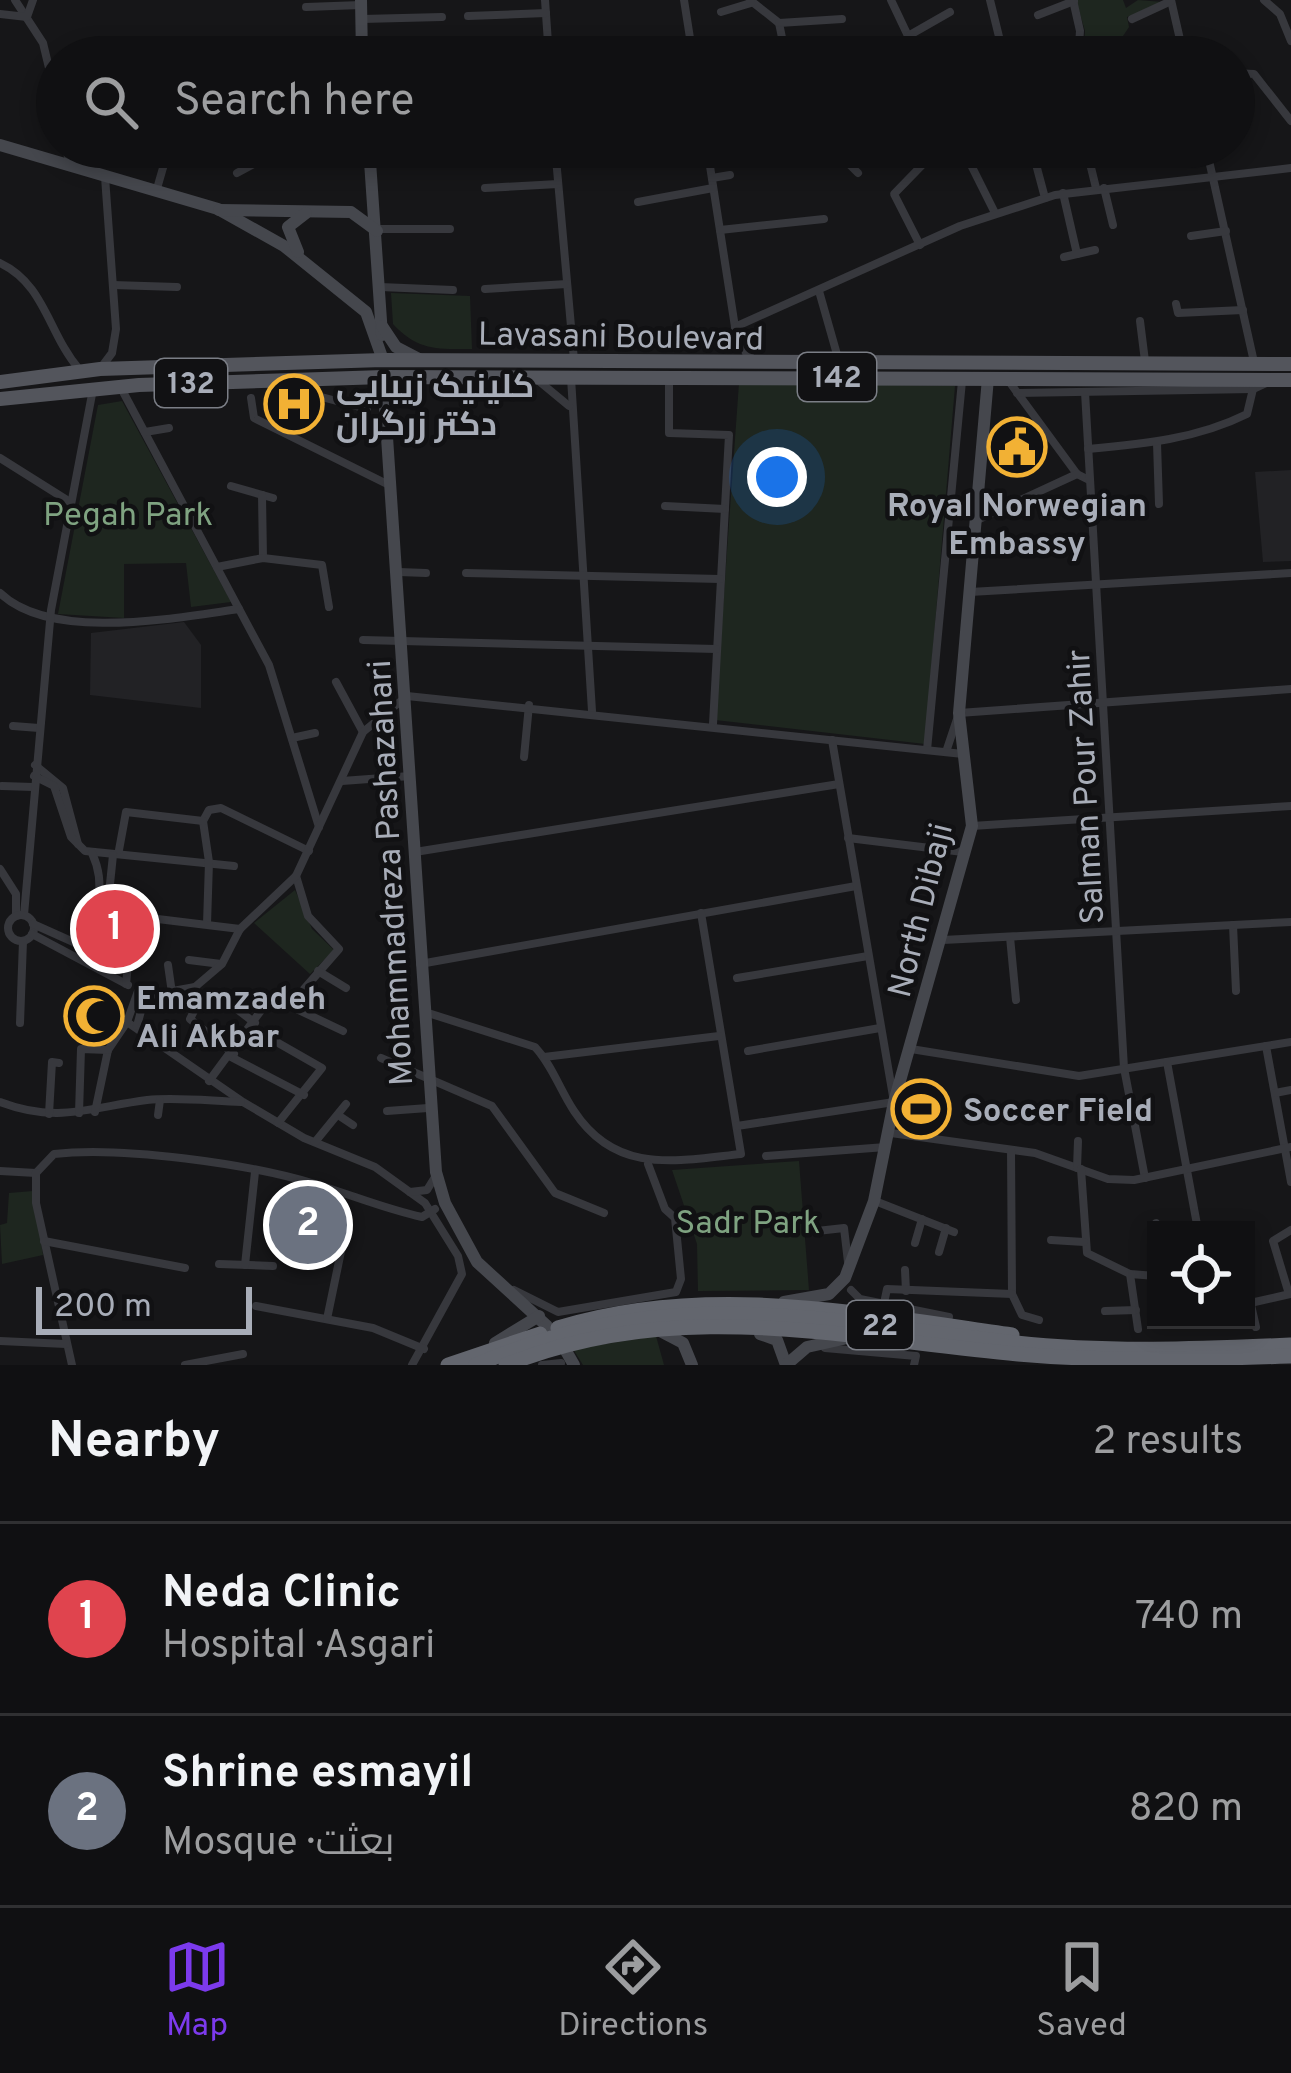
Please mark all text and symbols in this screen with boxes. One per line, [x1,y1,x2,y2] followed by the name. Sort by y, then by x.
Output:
[36,36,1255,168] search box
[78,69,144,135] icon: search
[174,74,414,131] text: Search here
[477,316,764,362] street label: Lavasani Boulevard
[798,353,876,401] road number: 142
[155,359,227,407] road number: 132
[336,368,534,448] place label: کلینیک زیبایی دکتر زرگران
[263,373,325,435] hospital icon: کلینیک زیبایی دکتر زرگران
[986,416,1048,478] public building icon: Royal Norwegian Embassy
[747,447,807,507] your location
[887,487,1147,567] place label: Royal Norwegian Embassy
[43,496,213,538] park label: Pegah Park
[1060,648,1116,925] street label: Salman Pour Zahir
[361,659,425,1087] street label: Mohammadreza Pashazahari
[881,819,965,1002] street label: North Dibaji
[76,884,154,974] pin: 1
[136,980,326,1060] place label: Emamzadeh Ali Akbar
[63,985,125,1047] mosque icon: Emamzadeh Ali Akbar
[890,1078,952,1140] sports icon: Soccer Field
[963,1092,1153,1134] place label: Soccer Field
[269,1180,347,1270] pin: 2
[676,1204,820,1246] park label: Sadr Park
[1147,1221,1255,1329] map controls
[1147,1221,1255,1329] button: locate
[36,1281,252,1334] scale bar
[54,1287,152,1329] text: 200 m
[847,1301,913,1349] road number: 22
[48,1411,220,1476] text: Nearby
[1092,1419,1243,1468] text: 2 results
[162,1566,401,1623] text: Neda Clinic
[79,1594,95,1643] text: 1
[1135,1594,1243,1643] text: 740 m
[162,1623,435,1672] text: Hospital · Asgari
[162,1746,473,1803] text: Shrine esmayil
[75,1786,99,1835] text: 2
[1129,1786,1243,1835] text: 820 m
[162,1820,394,1869] text: Mosque · بعثت
[164,1934,230,2048] tab: Map
[558,1934,708,2048] tab: Directions
[1036,1934,1127,2048] tab: Saved

